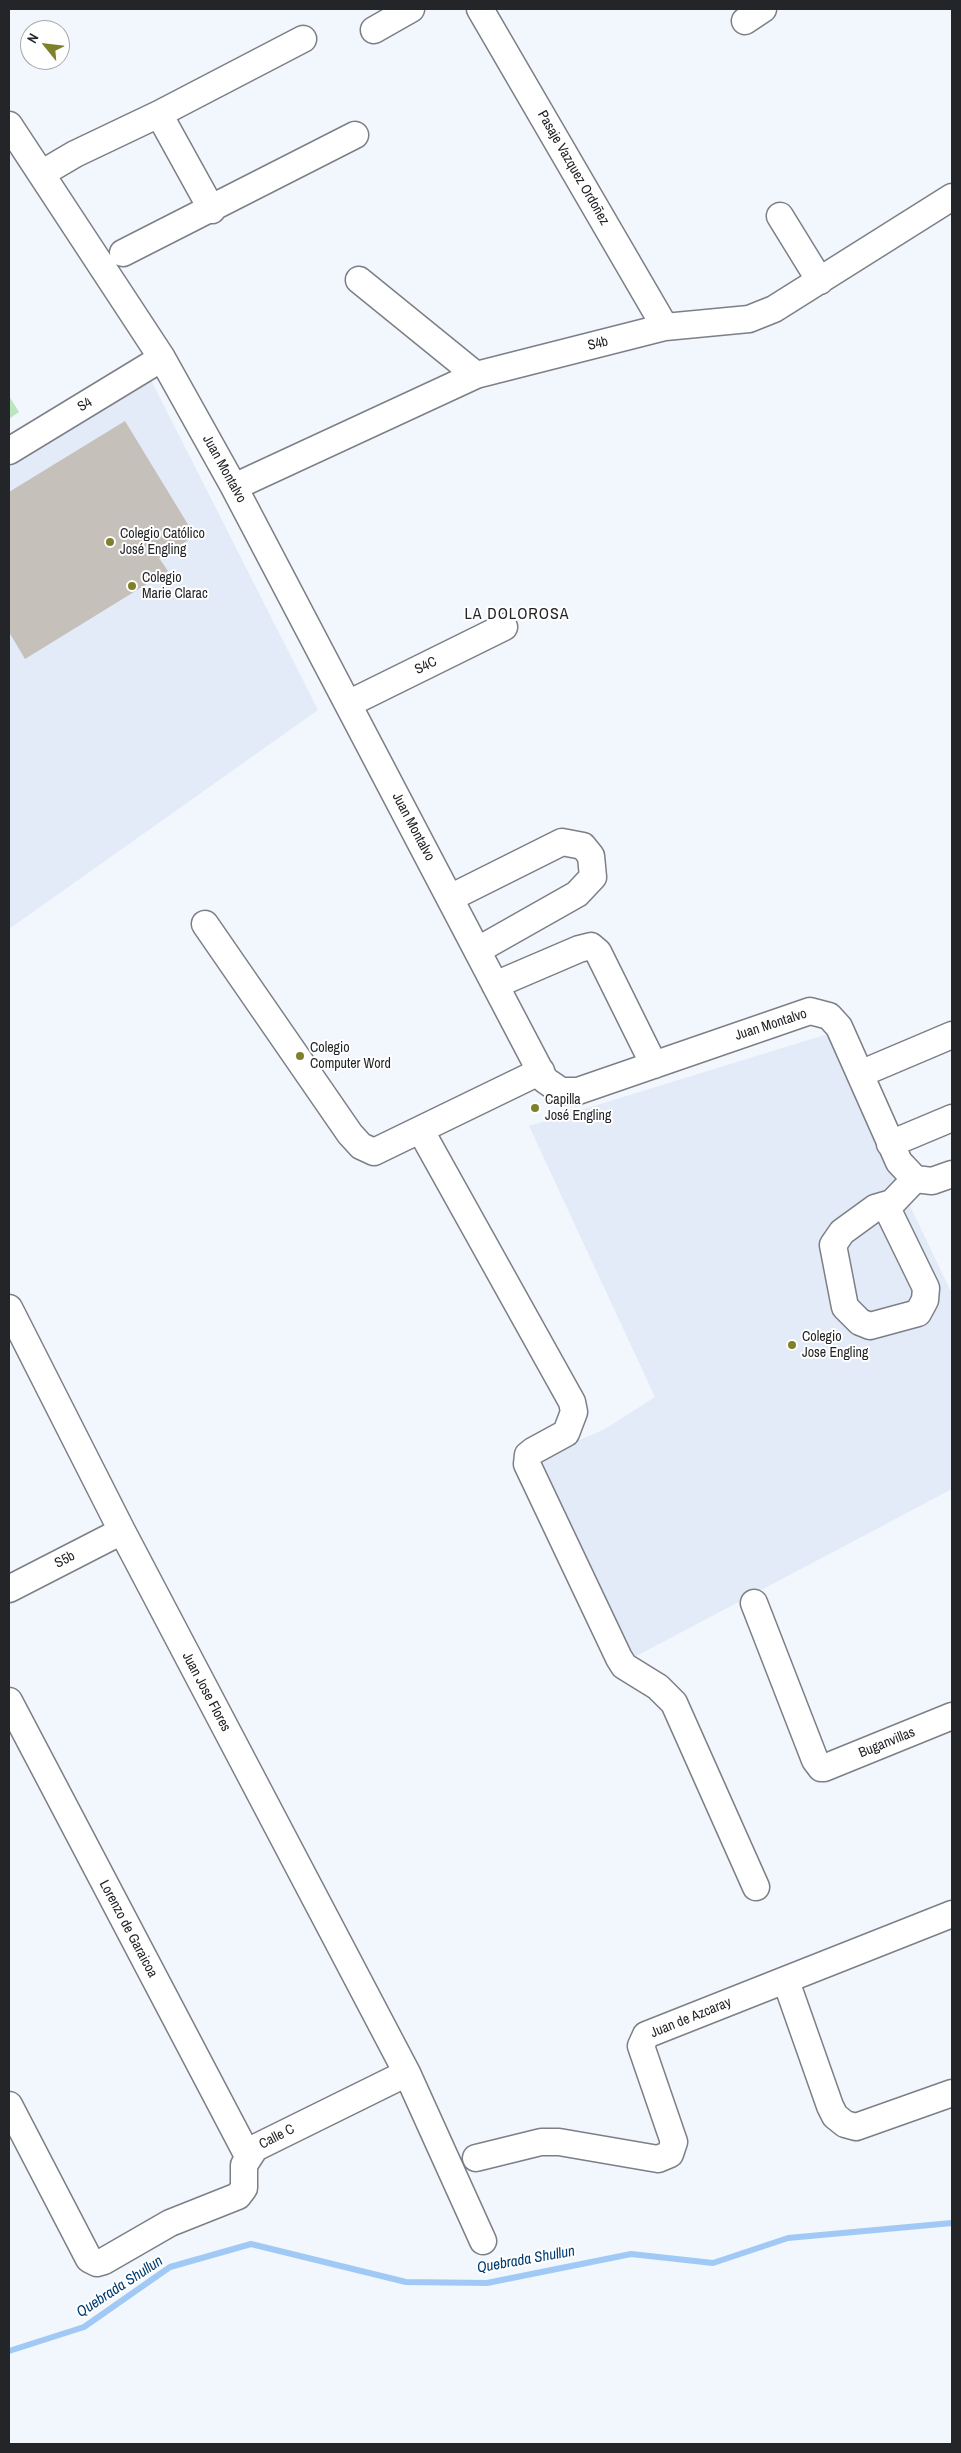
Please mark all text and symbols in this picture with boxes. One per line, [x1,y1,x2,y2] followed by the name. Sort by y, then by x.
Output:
[20,20,70,70] north arrow
[23,30,43,46] text: N
[533,108,613,228] street label: Pasaje Vazquez Ordoñez
[586,333,610,355] street label: S4b
[75,394,95,416] street label: S4
[199,432,249,506] street label: Juan Montalvo
[120,526,205,558] place label: Colegio Católico José Engling
[104,536,116,548] marker: Colegio Católico José Engling
[142,570,208,602] place label: Colegio Marie Clarac
[126,580,138,592] marker: Colegio Marie Clarac
[463,605,571,625] district label: LA DOLOROSA
[412,654,440,678] street label: S4C
[388,790,438,864] street label: Juan Montalvo
[733,1005,809,1045] street label: Juan Montalvo
[310,1040,391,1072] place label: Colegio Computer Word
[294,1050,306,1062] marker: Colegio Computer Word
[545,1092,611,1124] place label: Capilla José Engling
[529,1102,541,1114] marker: Capilla José Engling
[802,1329,868,1361] place label: Colegio Jose Engling
[786,1339,798,1351] marker: Colegio Jose Engling
[52,1548,78,1572] street label: S5b
[178,1649,234,1735] street label: Juan Jose Flores
[856,1724,918,1762] street label: Buganvillas
[95,1877,161,1981] street label: Lorenzo de Garaicoa
[648,1994,734,2042] street label: Juan de Azcaray
[256,2121,298,2153] street label: Calle C
[476,2243,576,2277] water label: Quebrada Shullun
[74,2252,166,2322] water label: Quebrada Shullun

